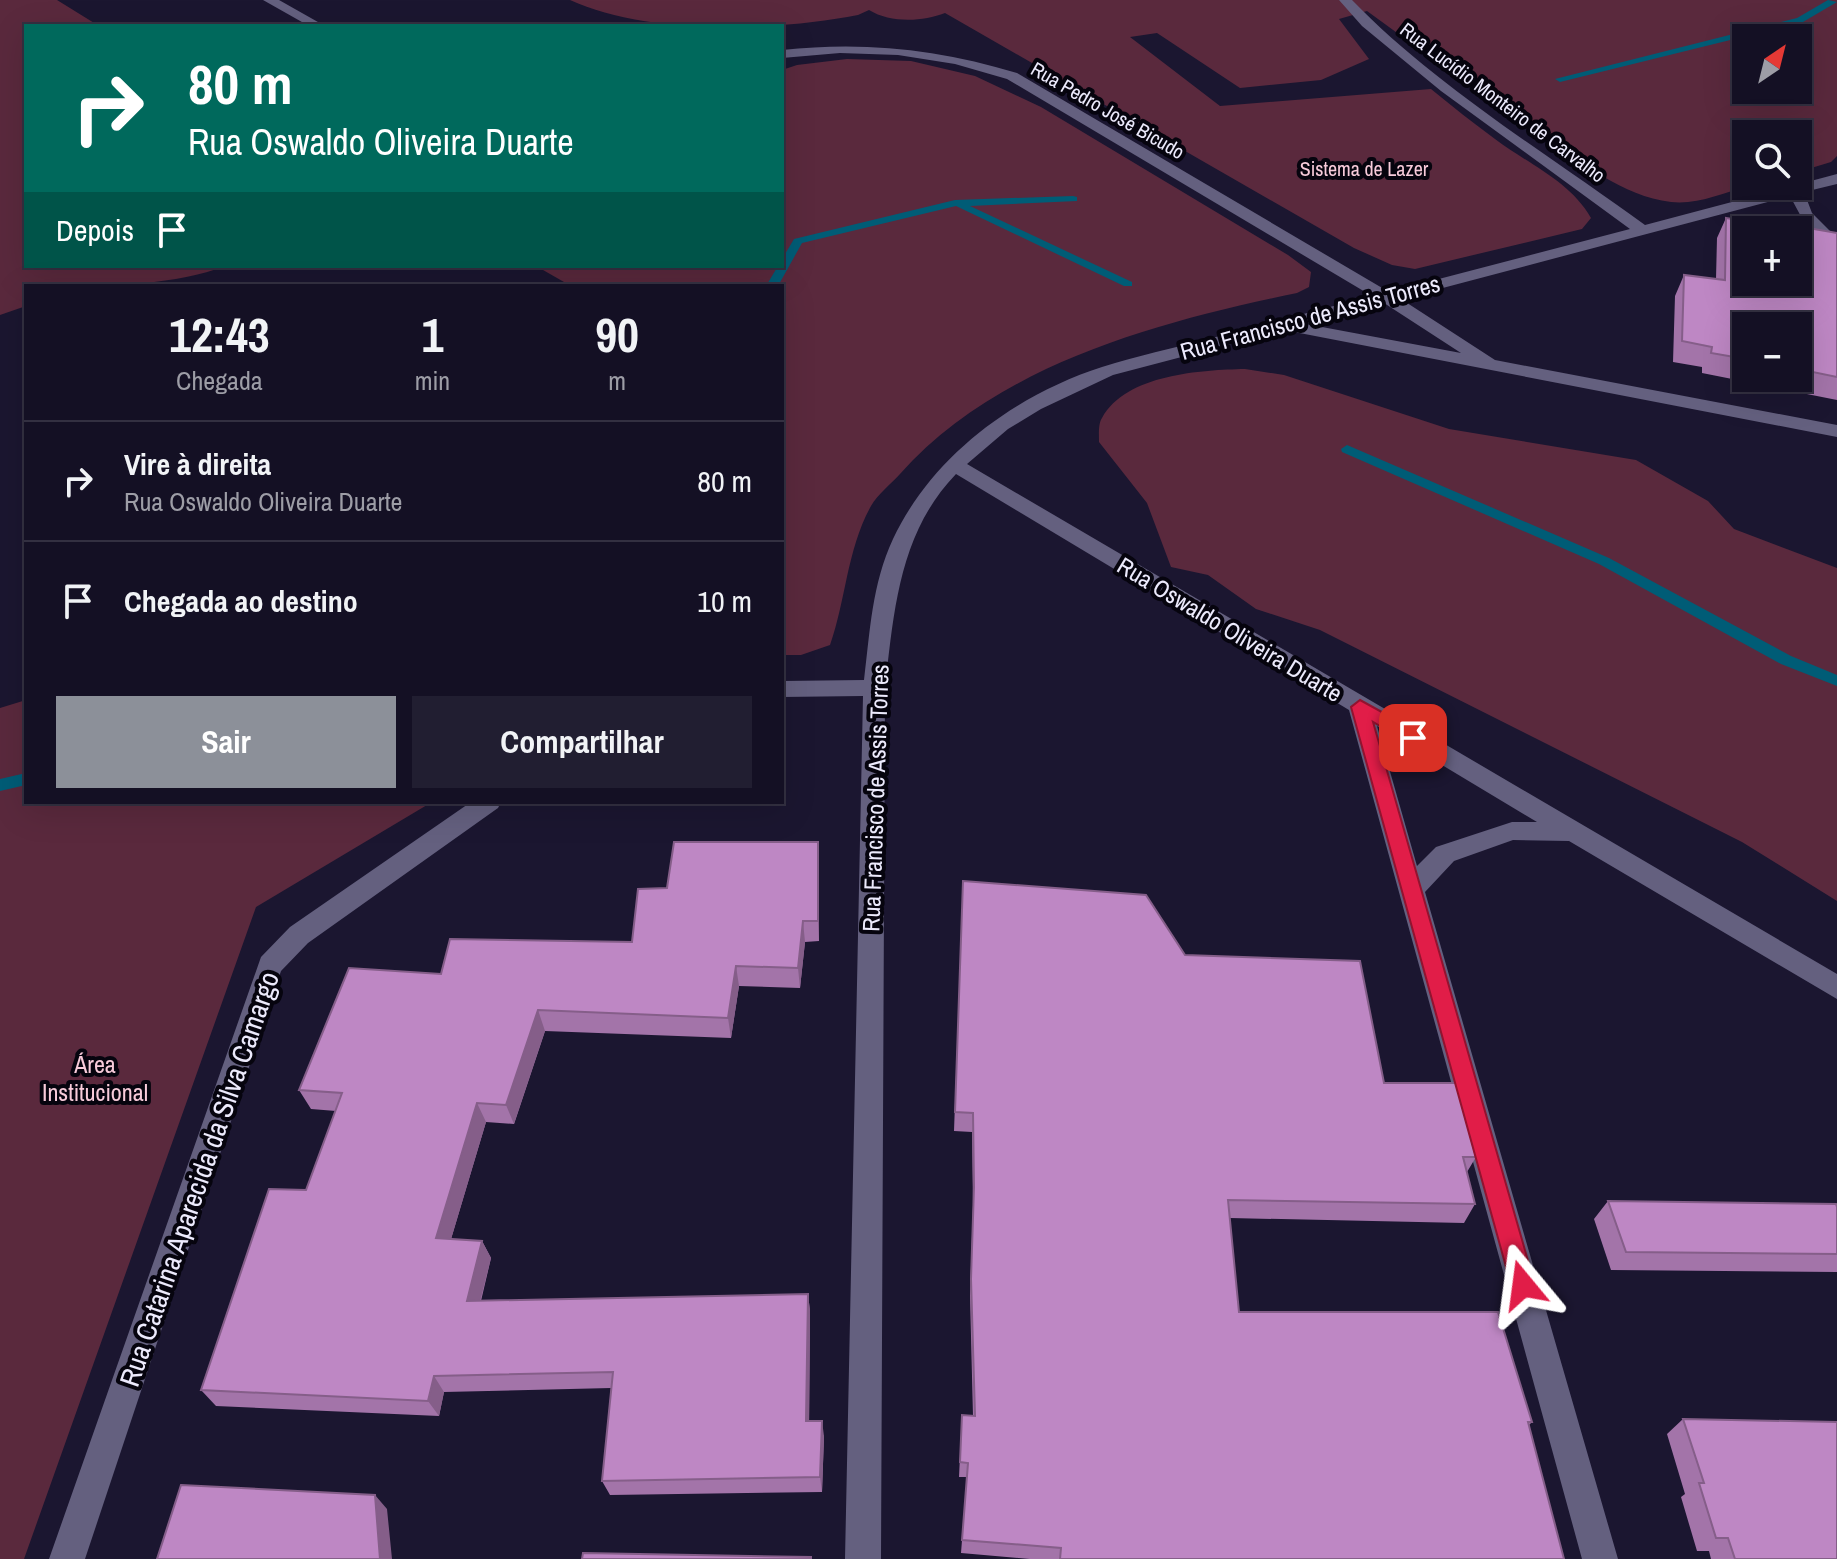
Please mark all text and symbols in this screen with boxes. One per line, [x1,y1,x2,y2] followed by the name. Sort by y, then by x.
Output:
[1395,16,1611,188] street label: Rua Lucídio Monteiro de Carvalho
[1732,24,1812,104] north arrow
[1732,24,1812,392] map controls
[188,46,293,121] text: 80 m
[1026,55,1190,165] street label: Rua Pedro José Bicudo
[56,56,160,160] icon: right
[188,118,574,166] text: Rua Oswaldo Oliveira Duarte
[1732,120,1812,200] button: search
[1300,155,1429,182] park label: Sistema de Lazer
[150,208,194,252] icon: arrive
[56,210,134,250] text: Depois
[1732,216,1812,296] button: +
[1177,267,1443,367] street label: Rua Francisco de Assis Torres
[169,302,270,367] text: 12:43
[421,302,443,367] text: 1
[595,302,639,367] text: 90
[1732,312,1812,392] button: −
[176,363,263,398] text: Chegada
[415,363,450,398] text: min
[608,363,626,398] text: m
[124,444,271,484] text: Vire à direita
[56,459,100,503] icon: right
[697,461,752,501] text: 80 m
[124,484,402,519] text: Rua Oswaldo Oliveira Duarte
[1112,549,1348,709] street label: Rua Oswaldo Oliveira Duarte
[56,579,100,623] icon: arrive
[124,581,358,621] text: Chegada ao destino
[697,581,752,621] text: 10 m
[854,664,896,932] street label: Rua Francisco de Assis Torres
[56,696,396,788] button: Sair
[412,696,752,788] button: Compartilhar
[1379,704,1447,772] pin
[1391,716,1435,760] icon: arrive
[110,966,288,1392] street label: Rua Catarina Aparecida da Silva Camargo
[42,1048,148,1108] park label: Área Institucional
[1481,1243,1565,1327] position arrow

